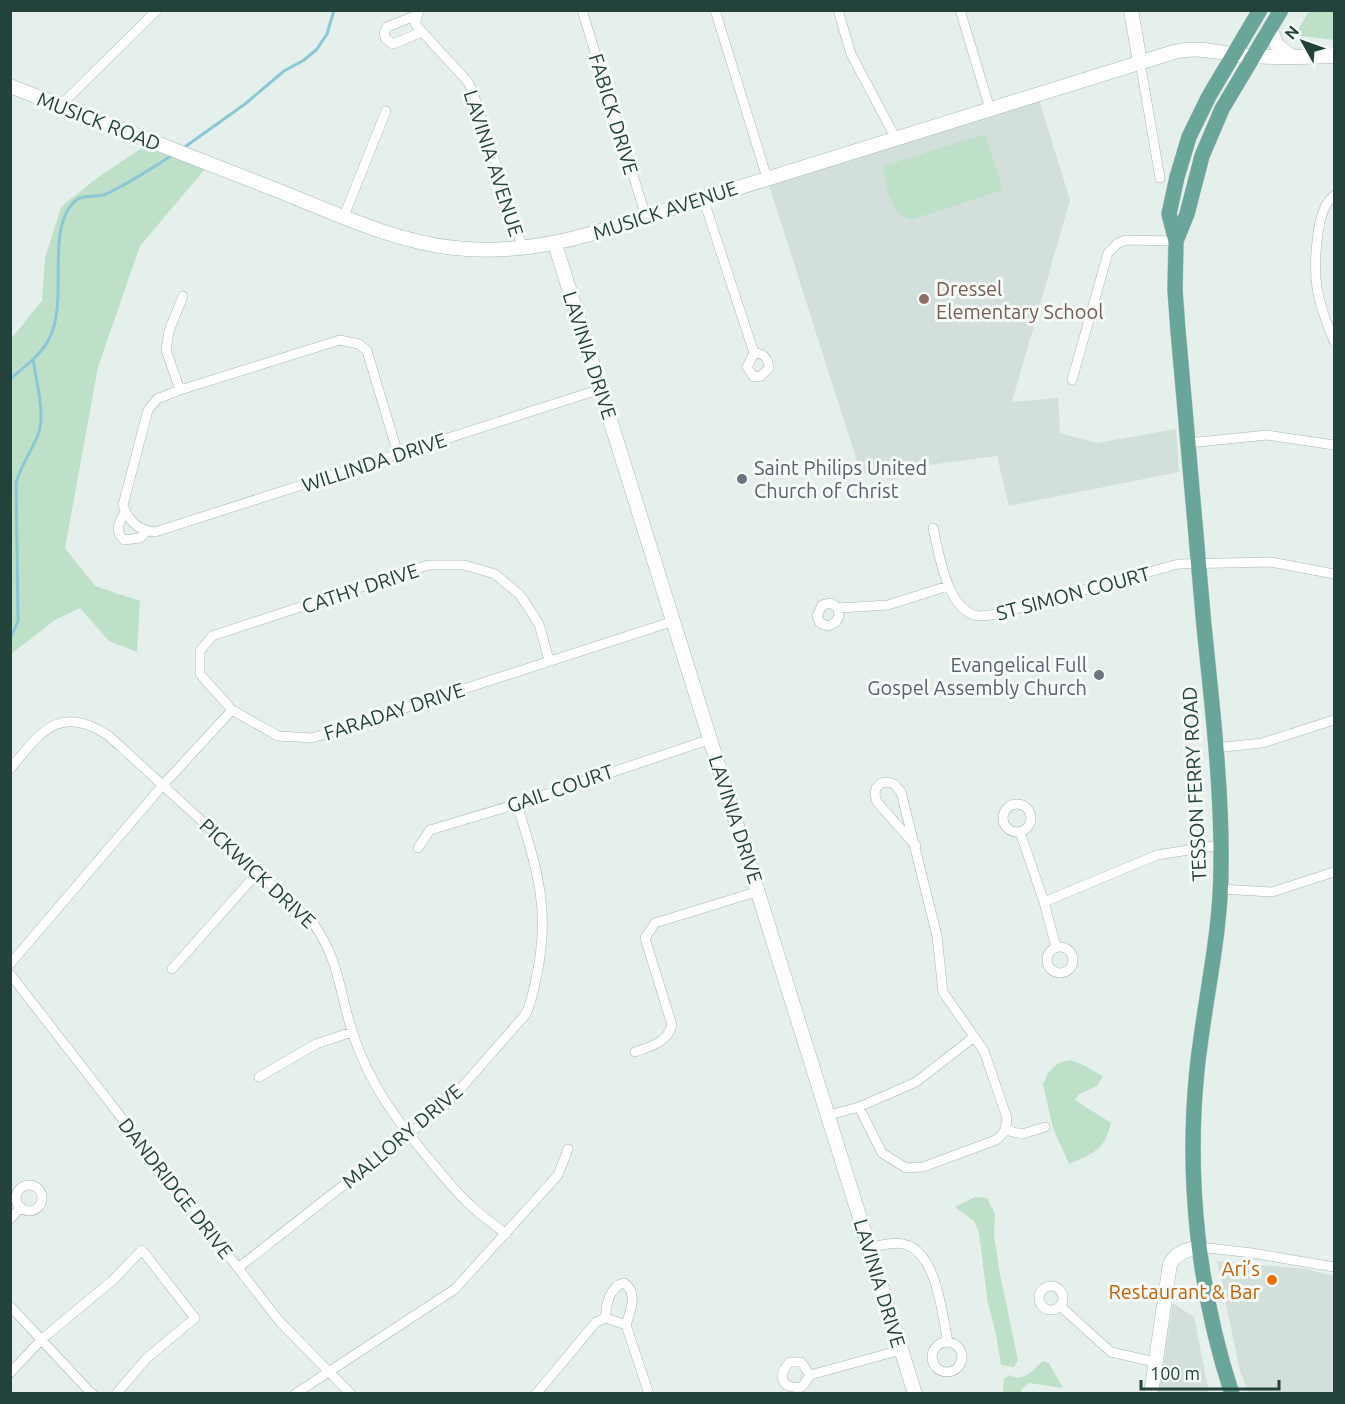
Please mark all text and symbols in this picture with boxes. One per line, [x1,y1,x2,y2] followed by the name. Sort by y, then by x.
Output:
[1273,12,1333,72] north arrow
[1281,22,1302,43] text: N
[585,51,643,177] street label: FABICK DRIVE
[34,87,164,155] street label: MUSICK ROAD
[459,87,529,239] street label: LAVINIA AVENUE
[590,176,740,244] street label: MUSICK AVENUE
[936,277,1103,323] place label: Dressel Elementary School
[558,288,622,422] street label: LAVINIA DRIVE
[917,292,931,306] marker: Dressel Elementary School
[299,428,449,496] street label: WILLINDA DRIVE
[754,456,927,502] place label: Saint Philips United Church of Christ
[735,472,749,486] marker: Saint Philips United Church of Christ
[299,558,421,618] street label: CATHY DRIVE
[994,561,1152,625] street label: ST SIMON COURT
[867,653,1087,699] place label: Evangelical Full Gospel Assembly Church
[1092,668,1106,682] marker: Evangelical Full Gospel Assembly Church
[321,677,467,745] street label: FARADAY DRIVE
[1177,686,1211,882] street label: TESSON FERRY ROAD
[704,752,768,886] street label: LAVINIA DRIVE
[504,759,616,817] street label: GAIL COURT
[195,813,321,933] street label: PICKWICK DRIVE
[337,1079,467,1193] street label: MALLORY DRIVE
[114,1113,238,1263] street label: DANDRIDGE DRIVE
[850,1216,910,1350] street label: LAVINIA DRIVE
[1108,1257,1260,1303] place label: Ari’s Restaurant & Bar
[1265,1273,1279,1287] marker: Ari’s Restaurant & Bar
[1141,1353,1279,1391] scale bar
[1150,1363,1200,1383] text: 100 m

